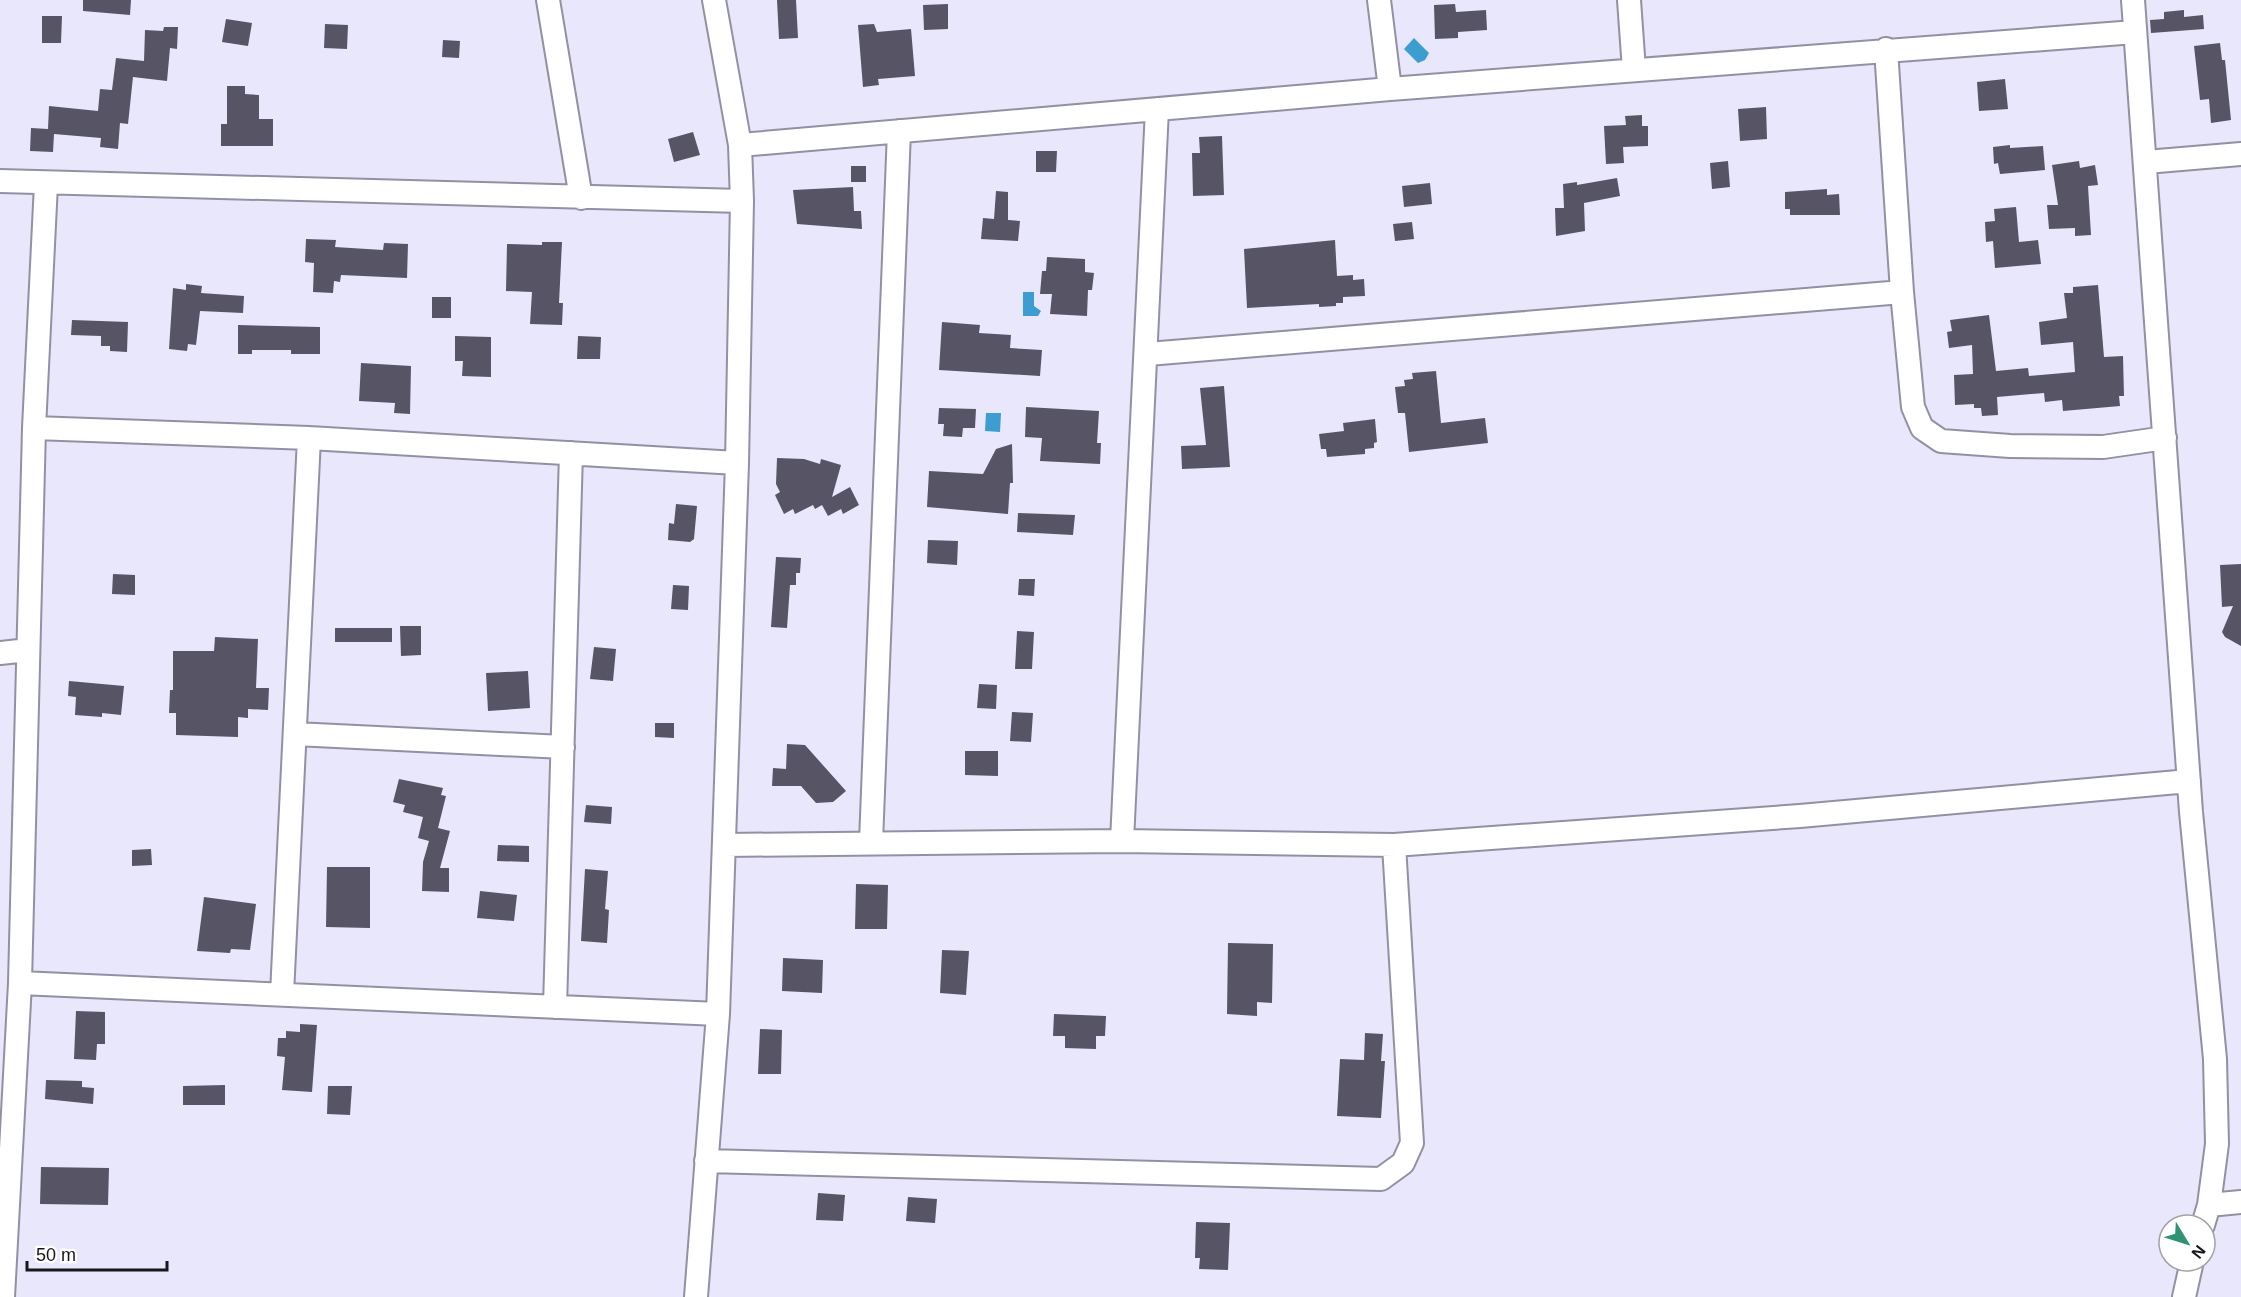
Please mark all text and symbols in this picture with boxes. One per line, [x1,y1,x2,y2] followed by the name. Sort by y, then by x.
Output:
[2157,1213,2217,1273] north arrow
[27,1234,166,1272] scale bar
[2188,1242,2209,1262] text: N
[36,1245,76,1265] text: 50 m

